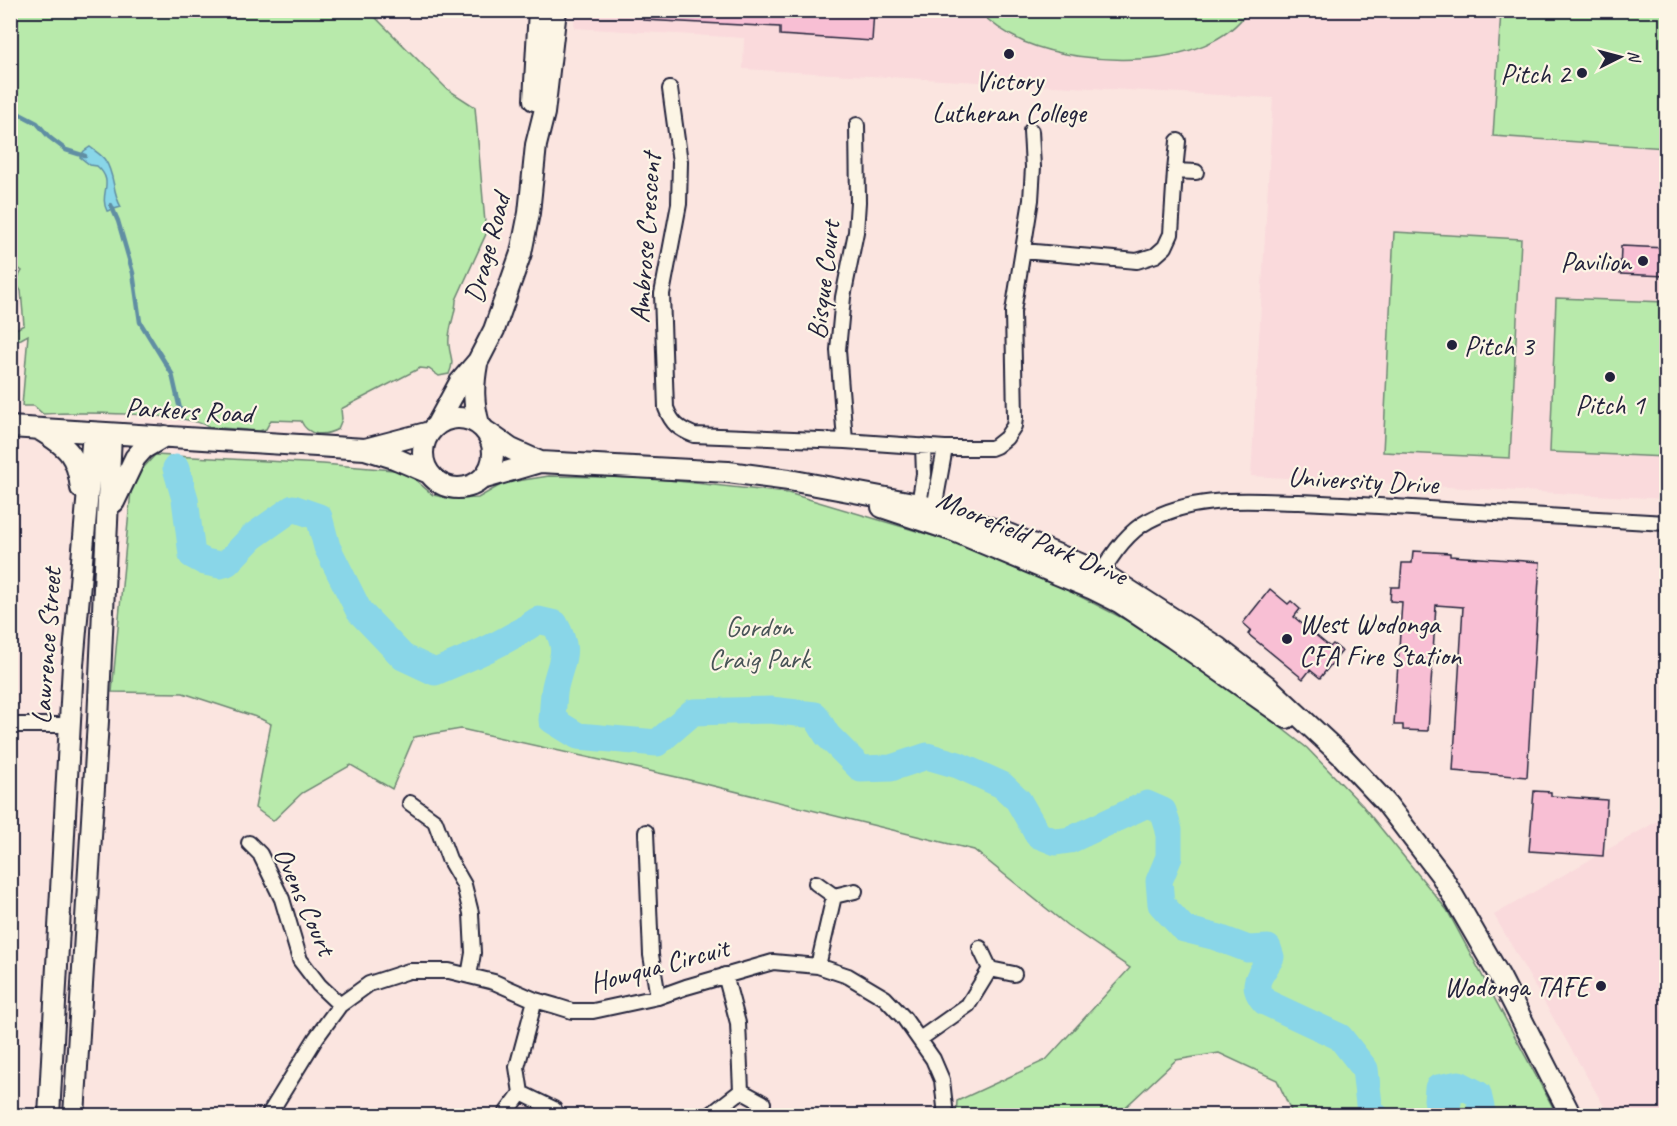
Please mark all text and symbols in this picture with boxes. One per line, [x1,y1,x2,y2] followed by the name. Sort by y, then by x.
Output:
[1590,27,1650,87] north arrow
[1002,47,1016,61] marker: Victory Lutheran College
[1623,50,1645,65] text: N
[1500,56,1572,91] place label: Pitch 2
[932,63,1088,130] place label: Victory Lutheran College
[1575,66,1589,80] marker: Pitch 2
[622,148,669,324] street label: Ambrose Crescent
[456,186,519,306] street label: Drage Road
[798,216,848,341] street label: Bisque Court
[1560,244,1632,279] place label: Pavilion
[1636,254,1650,268] marker: Pavilion
[1464,328,1536,363] place label: Pitch 3
[1445,338,1459,352] marker: Pitch 3
[1603,370,1617,384] marker: Pitch 1
[1575,387,1646,422] place label: Pitch 1
[124,389,258,431] street label: Parkers Road
[1287,459,1441,502] street label: University Drive
[932,481,1134,594] street label: Moorefield Park Drive
[23,564,69,725] street label: Lawrence Street
[1299,606,1463,673] place label: West Wodonga CFA Fire Station
[709,609,812,676] park label: Gordon Craig Park
[1280,632,1294,646] marker: West Wodonga CFA Fire Station
[266,841,345,963] street label: Ovens Court
[586,929,735,1000] street label: Howqua Circuit
[1444,969,1593,1004] place label: Wodonga TAFE
[1594,979,1608,993] marker: Wodonga TAFE

